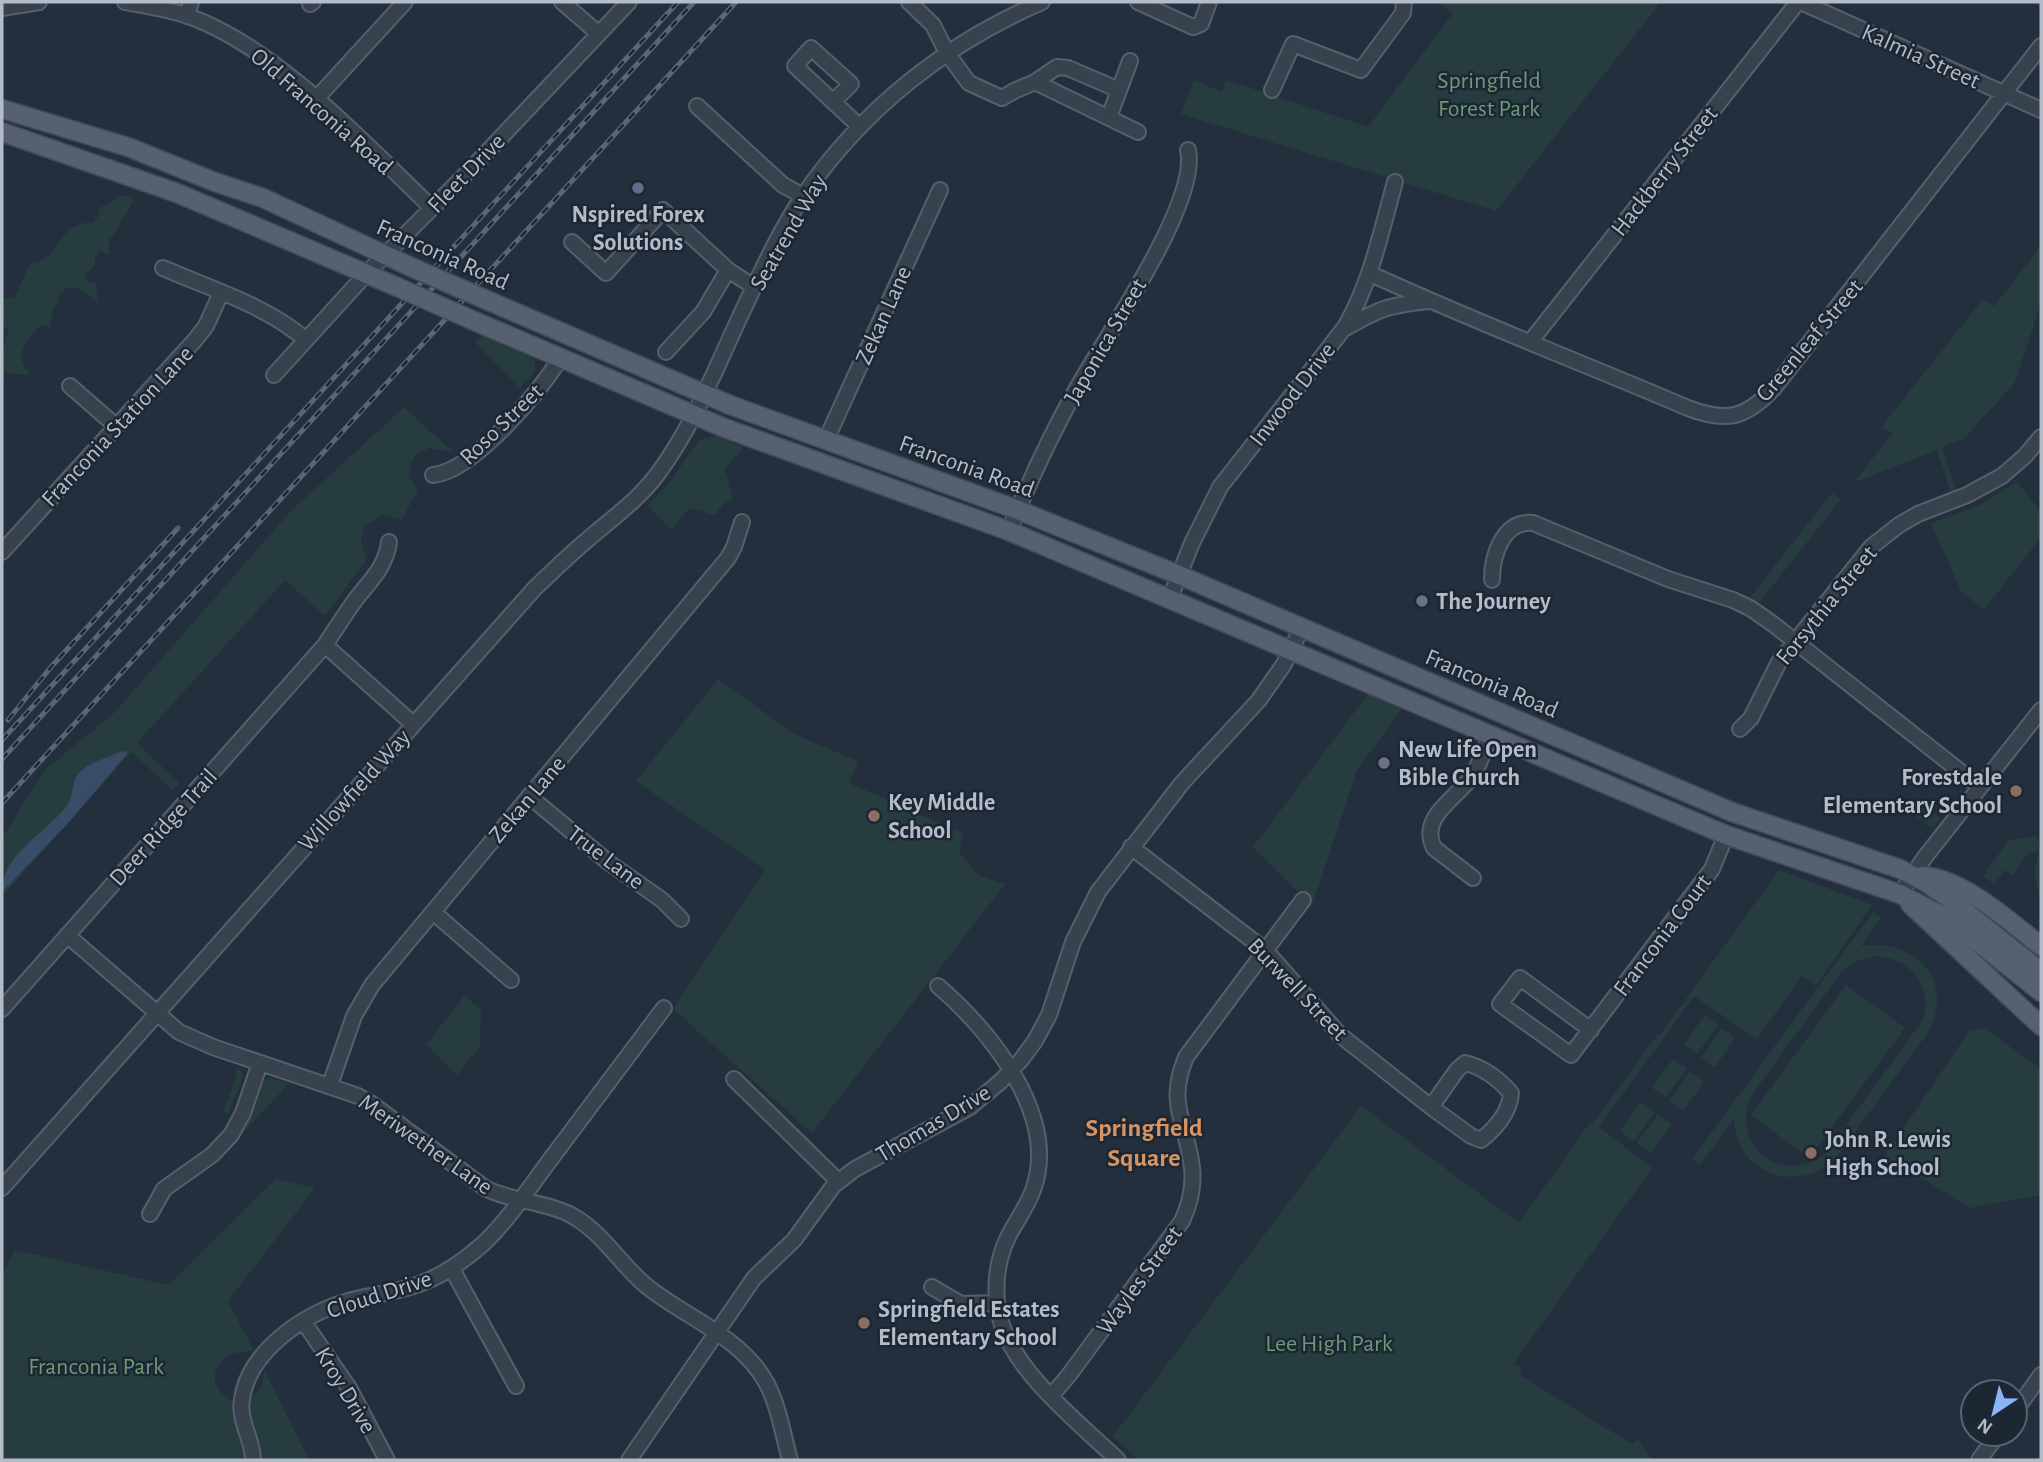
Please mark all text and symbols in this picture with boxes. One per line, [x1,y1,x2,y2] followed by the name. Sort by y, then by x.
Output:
[1858,20,1984,94] street label: Kalmia Street
[246,44,397,180] street label: Old Franconia Road
[1437,69,1541,121] park label: Springfield Forest Park
[1607,102,1723,241] street label: Hackberry Street
[423,129,510,218] street label: Fleet Drive
[746,170,832,295] street label: Seatrend Way
[630,180,646,196] marker: Nspired Forex Solutions
[571,203,705,255] place label: Nspired Forex Solutions
[373,215,512,295] street label: Franconia Road
[852,263,916,368] street label: Zekan Lane
[1060,274,1152,408] street label: Japonica Street
[1752,275,1868,406] street label: Greenleaf Street
[1245,338,1340,451] street label: Inwood Drive
[37,342,198,512] street label: Franconia Station Lane
[455,379,548,470] street label: Roso Street
[896,431,1038,503] street label: Franconia Road
[1772,541,1882,670] street label: Forsythia Street
[1436,590,1551,614] place label: The Journey
[1414,593,1430,609] marker: The Journey
[1422,645,1562,723] street label: Franconia Road
[294,725,415,856] street label: Willowfield Way
[1398,738,1537,790] place label: New Life Open Bible Church
[485,752,571,848] street label: Zekan Lane
[1376,755,1392,771] marker: New Life Open Bible Church
[105,765,222,891] street label: Deer Ridge Trail
[1823,766,2002,818] place label: Forestdale Elementary School
[2008,783,2024,799] marker: Forestdale Elementary School
[888,791,995,843] place label: Key Middle School
[866,808,882,824] marker: Key Middle School
[562,821,648,894] street label: True Lane
[1609,870,1716,1001] street label: Franconia Court
[1243,934,1352,1046] street label: Burwell Street
[872,1080,995,1167] street label: Thomas Drive
[354,1090,497,1200] street label: Meriwether Lane
[1085,1115,1203,1171] district label: Springfield Square
[1825,1128,1951,1180] place label: John R. Lewis High School
[1803,1145,1819,1161] marker: John R. Lewis High School
[1093,1222,1187,1339] street label: Wayles Street
[324,1267,435,1323] street label: Cloud Drive
[878,1298,1060,1350] place label: Springfield Estates Elementary School
[856,1315,872,1331] marker: Springfield Estates Elementary School
[1265,1332,1393,1356] park label: Lee High Park
[310,1343,380,1438] street label: Kroy Drive
[28,1355,164,1379] park label: Franconia Park
[1959,1378,2029,1448] north arrow
[1974,1414,1996,1437] text: N

